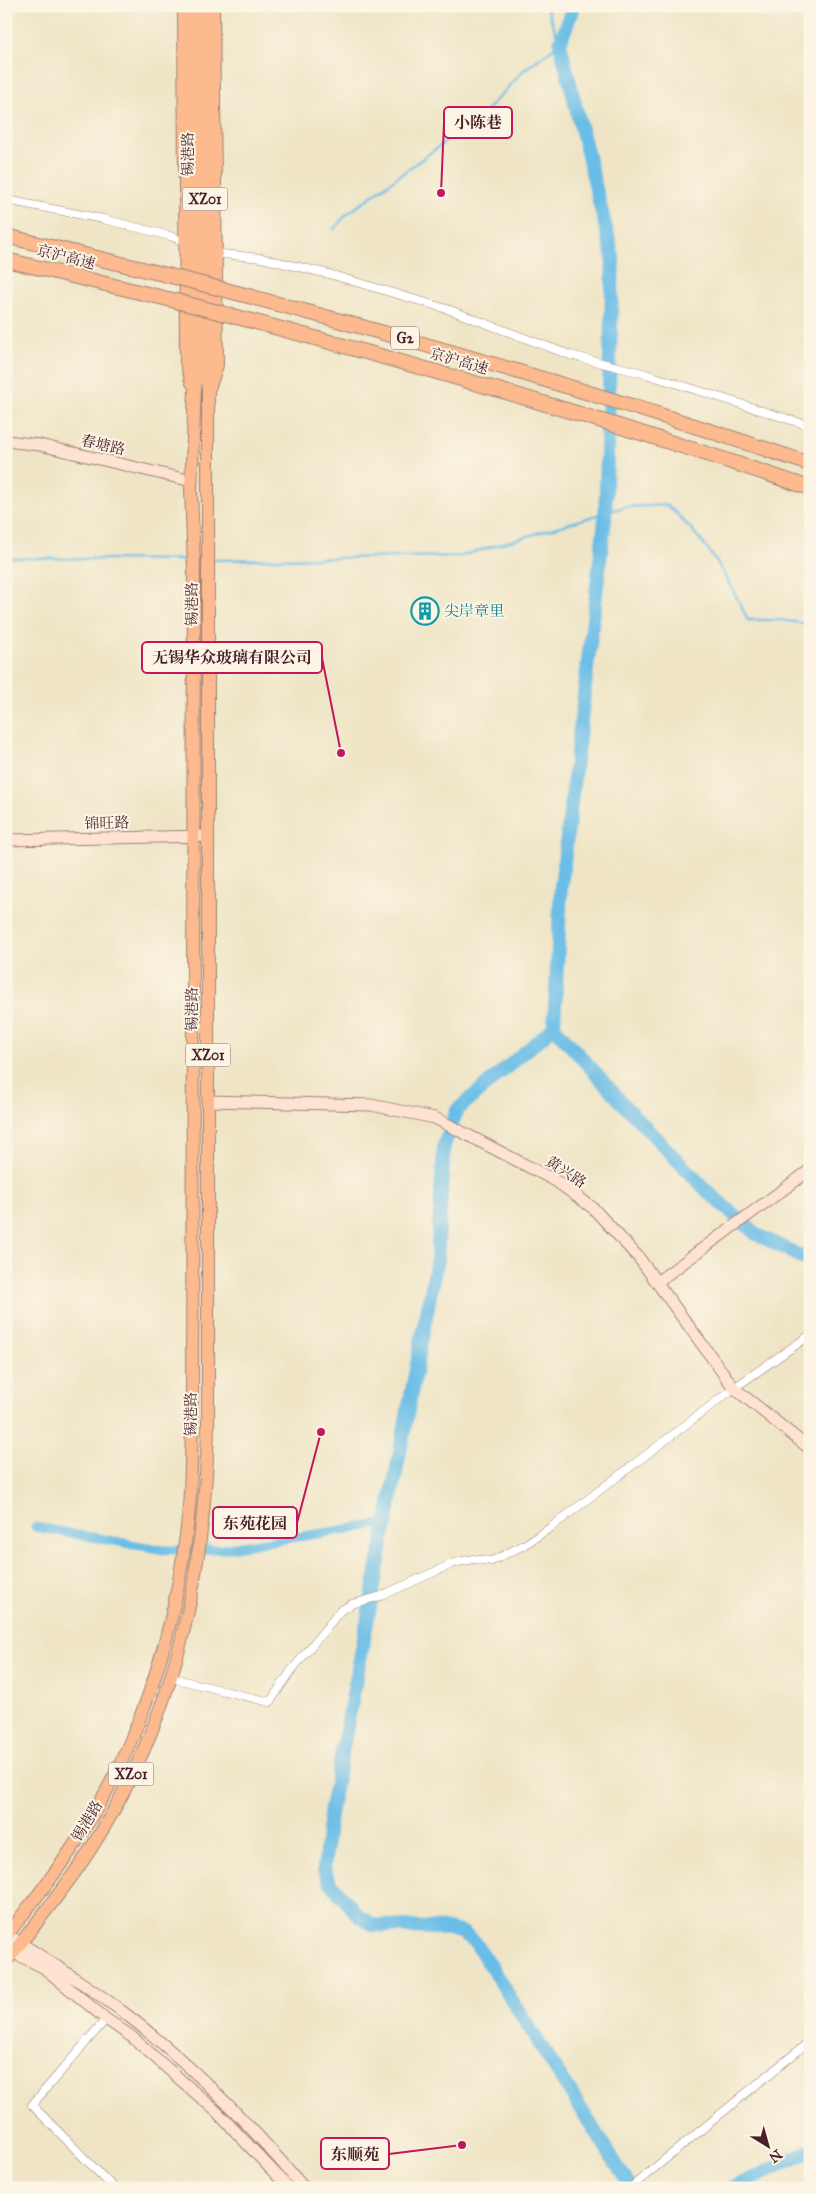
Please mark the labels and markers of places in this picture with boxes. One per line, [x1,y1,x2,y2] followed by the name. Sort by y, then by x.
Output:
[444,107,512,138] callout: 小陈巷
[410,596,440,626] building icon: 尖岸章里
[444,602,504,620] place label: 尖岸章里
[142,642,322,673] callout: 无锡华众玻璃有限公司
[213,1507,297,1538] callout: 东苑花园
[321,2138,389,2169] callout: 东顺苑

